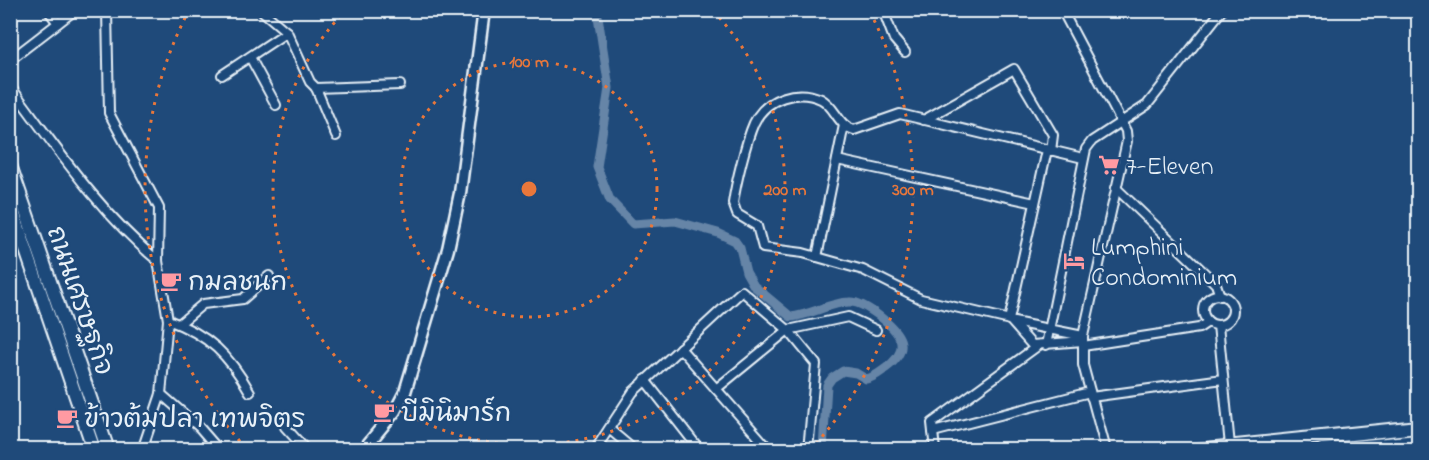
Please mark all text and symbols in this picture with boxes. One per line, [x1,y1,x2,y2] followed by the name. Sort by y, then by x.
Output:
[509,50,549,76] text: 100 m
[1126,149,1214,187] place label: 7-Eleven
[1097,153,1121,177] supermarket icon: 7-Eleven
[763,178,807,204] text: 200 m
[891,178,934,204] text: 300 m
[519,179,539,199] centre of rings
[35,221,121,381] street label: ถนนเศรษฐกิจ
[1091,230,1237,298] place label: Lumphini Condominium
[1062,249,1086,273] hotel icon: Lumphini Condominium
[188,265,287,303] place label: กมลชนก
[159,269,183,293] cafe icon: กมลชนก
[401,396,511,434] place label: บีมินิมาร์ก
[372,400,396,424] cafe icon: บีมินิมาร์ก
[84,402,305,440] place label: ข้าวต้มปลา เทพจิตร
[55,406,79,430] cafe icon: ข้าวต้มปลา เทพจิตร

